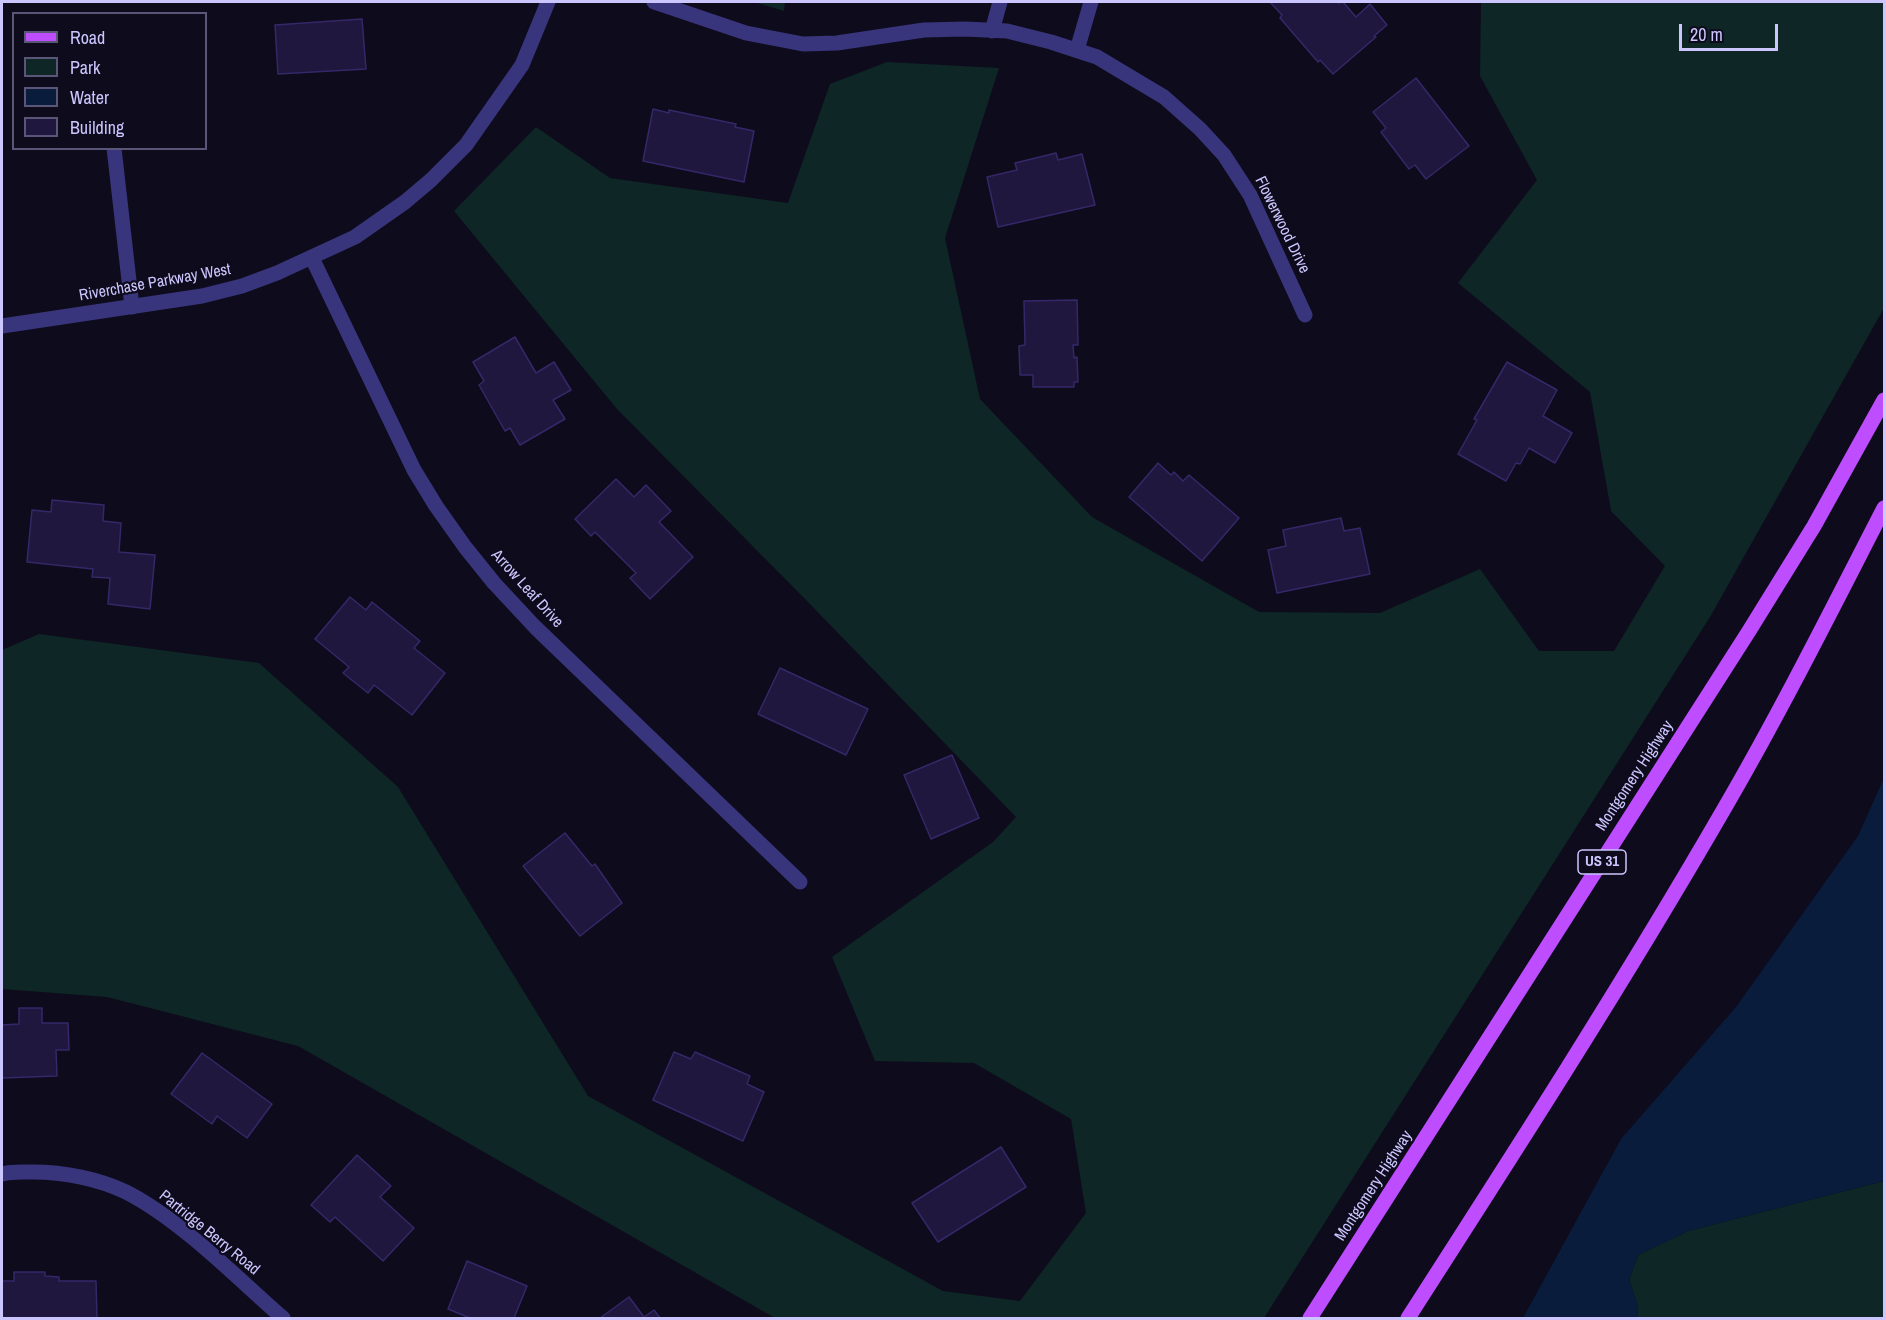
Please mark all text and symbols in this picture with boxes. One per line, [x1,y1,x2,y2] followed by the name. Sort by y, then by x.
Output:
[12,12,207,150] legend
[1682,12,1781,50] scale bar
[1690,22,1723,47] text: 20 m
[70,25,105,50] text: Road
[70,55,100,80] text: Park
[70,85,109,110] text: Water
[70,115,124,140] text: Building
[1250,173,1314,277] street label: Flowerwood Drive
[78,260,232,306] street label: Riverchase Parkway West
[487,546,567,632] street label: Arrow Leaf Drive
[1592,717,1678,835] street label: Montgomery Highway
[1578,850,1626,874] road number: US 31
[1331,1127,1417,1245] street label: Montgomery Highway
[155,1187,263,1279] street label: Partridge Berry Road

